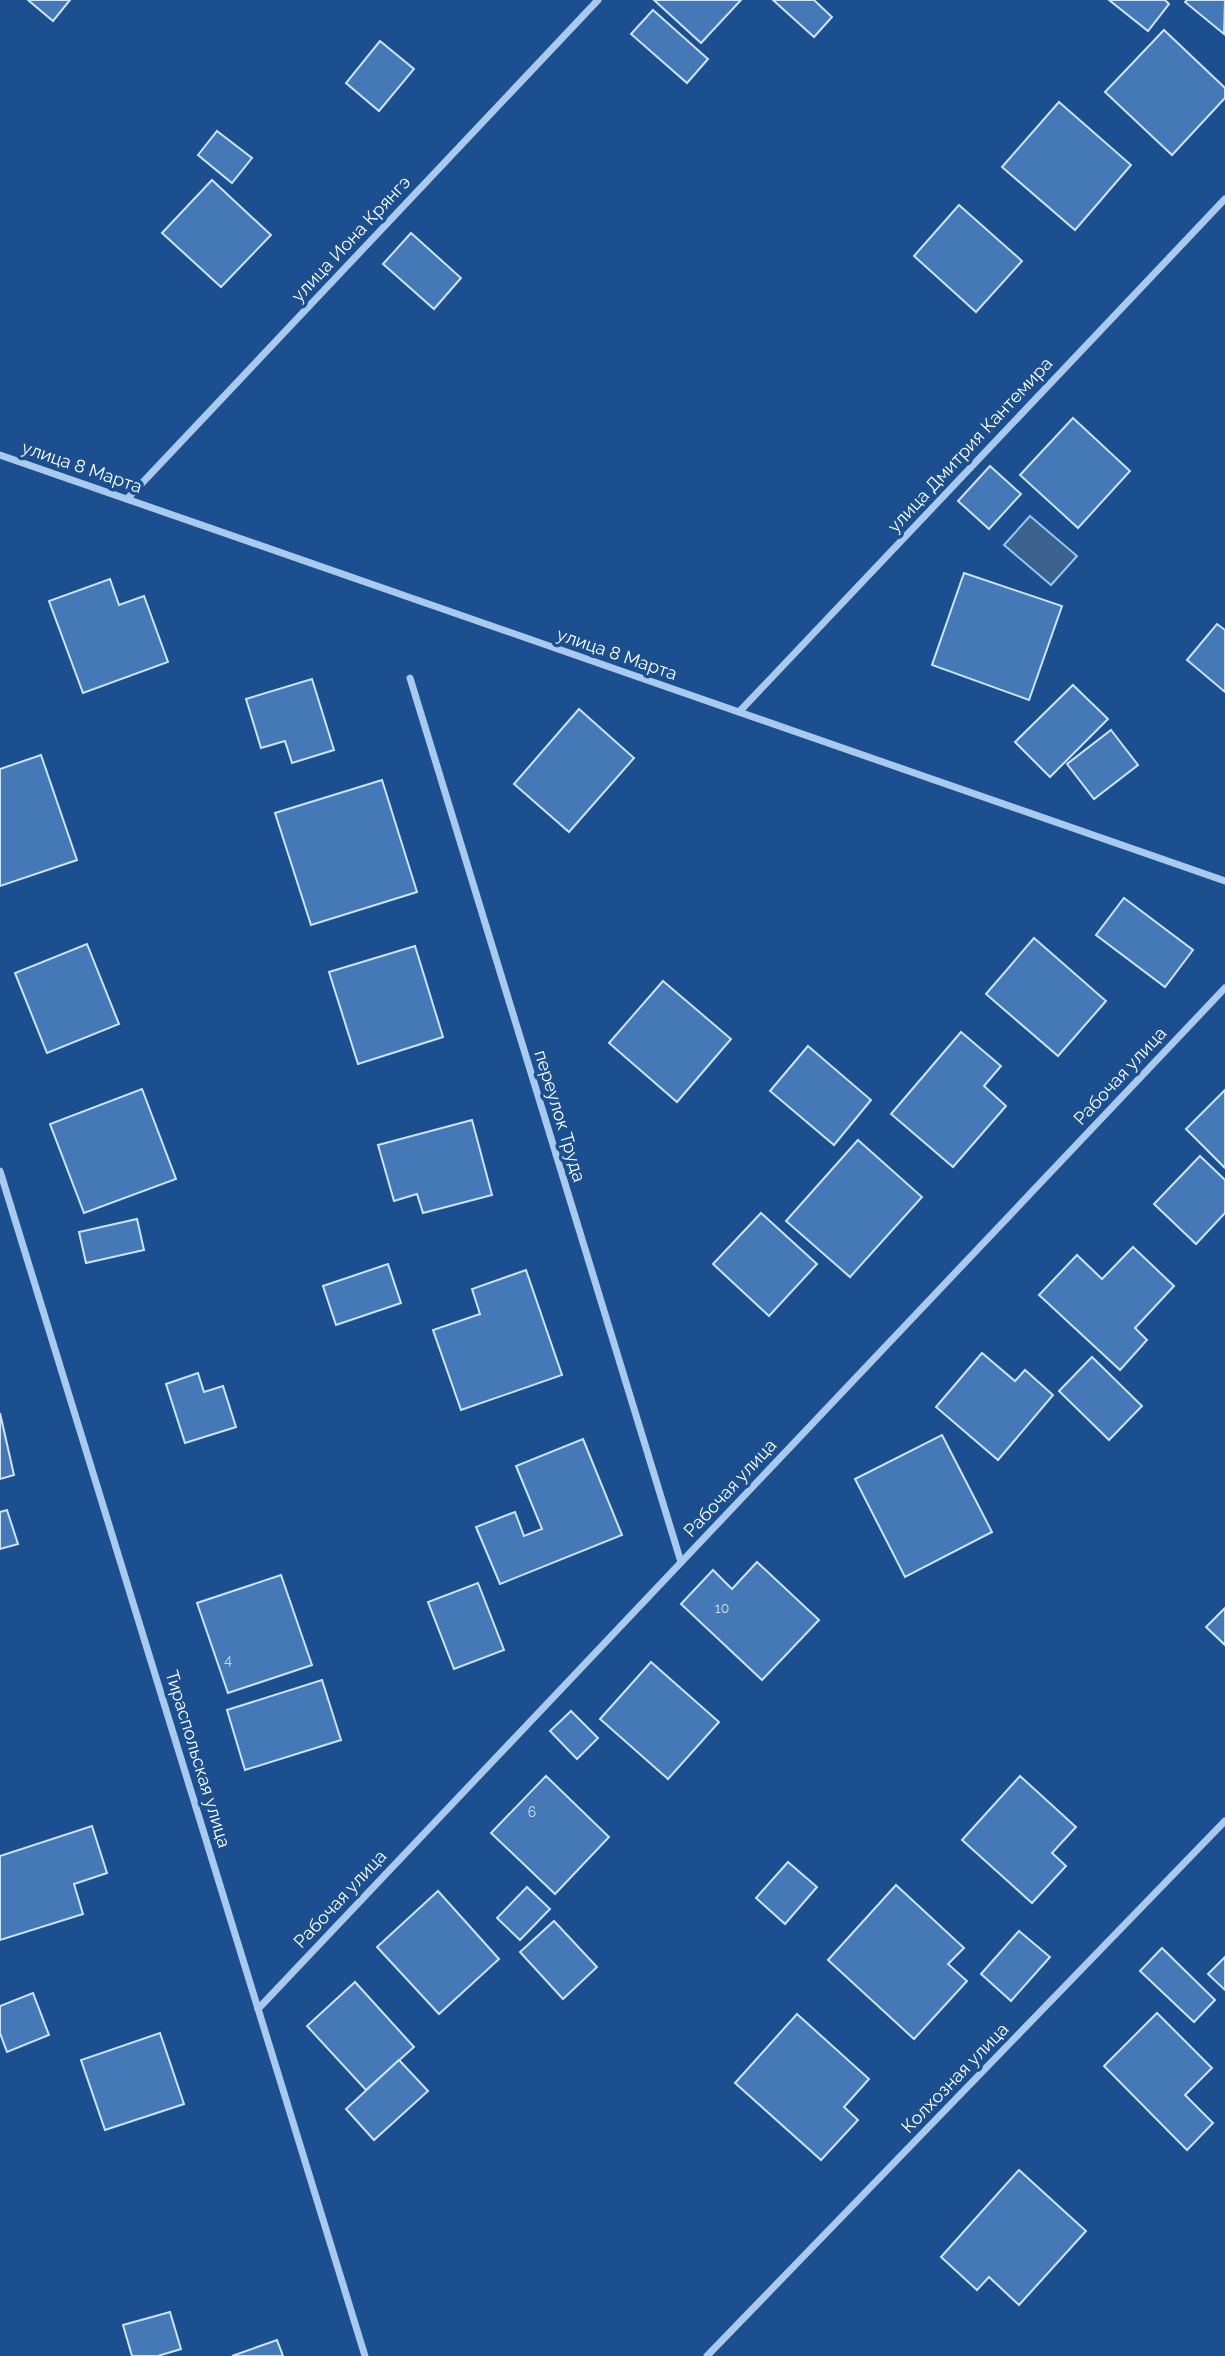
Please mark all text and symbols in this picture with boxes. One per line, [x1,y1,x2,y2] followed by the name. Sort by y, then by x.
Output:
[287,171,414,306] street label: улица Иона Крянгэ
[883,353,1056,537] street label: улица Дмитрия Кантемира
[19,436,145,497] street label: улица 8 Марта
[554,623,680,684] street label: улица 8 Марта
[1069,1022,1170,1129] street label: Рабочая улица
[530,1048,590,1184] street label: переулок Труда
[679,1434,780,1541] street label: Рабочая улица
[715,1600,729,1616] house number: 10
[224,1652,232,1668] house number: 4
[162,1668,235,1850] street label: Тираспольская улица
[528,1804,536,1820] house number: 6
[289,1845,390,1952] street label: Рабочая улица
[897,2018,1012,2137] street label: Колхозная улица

